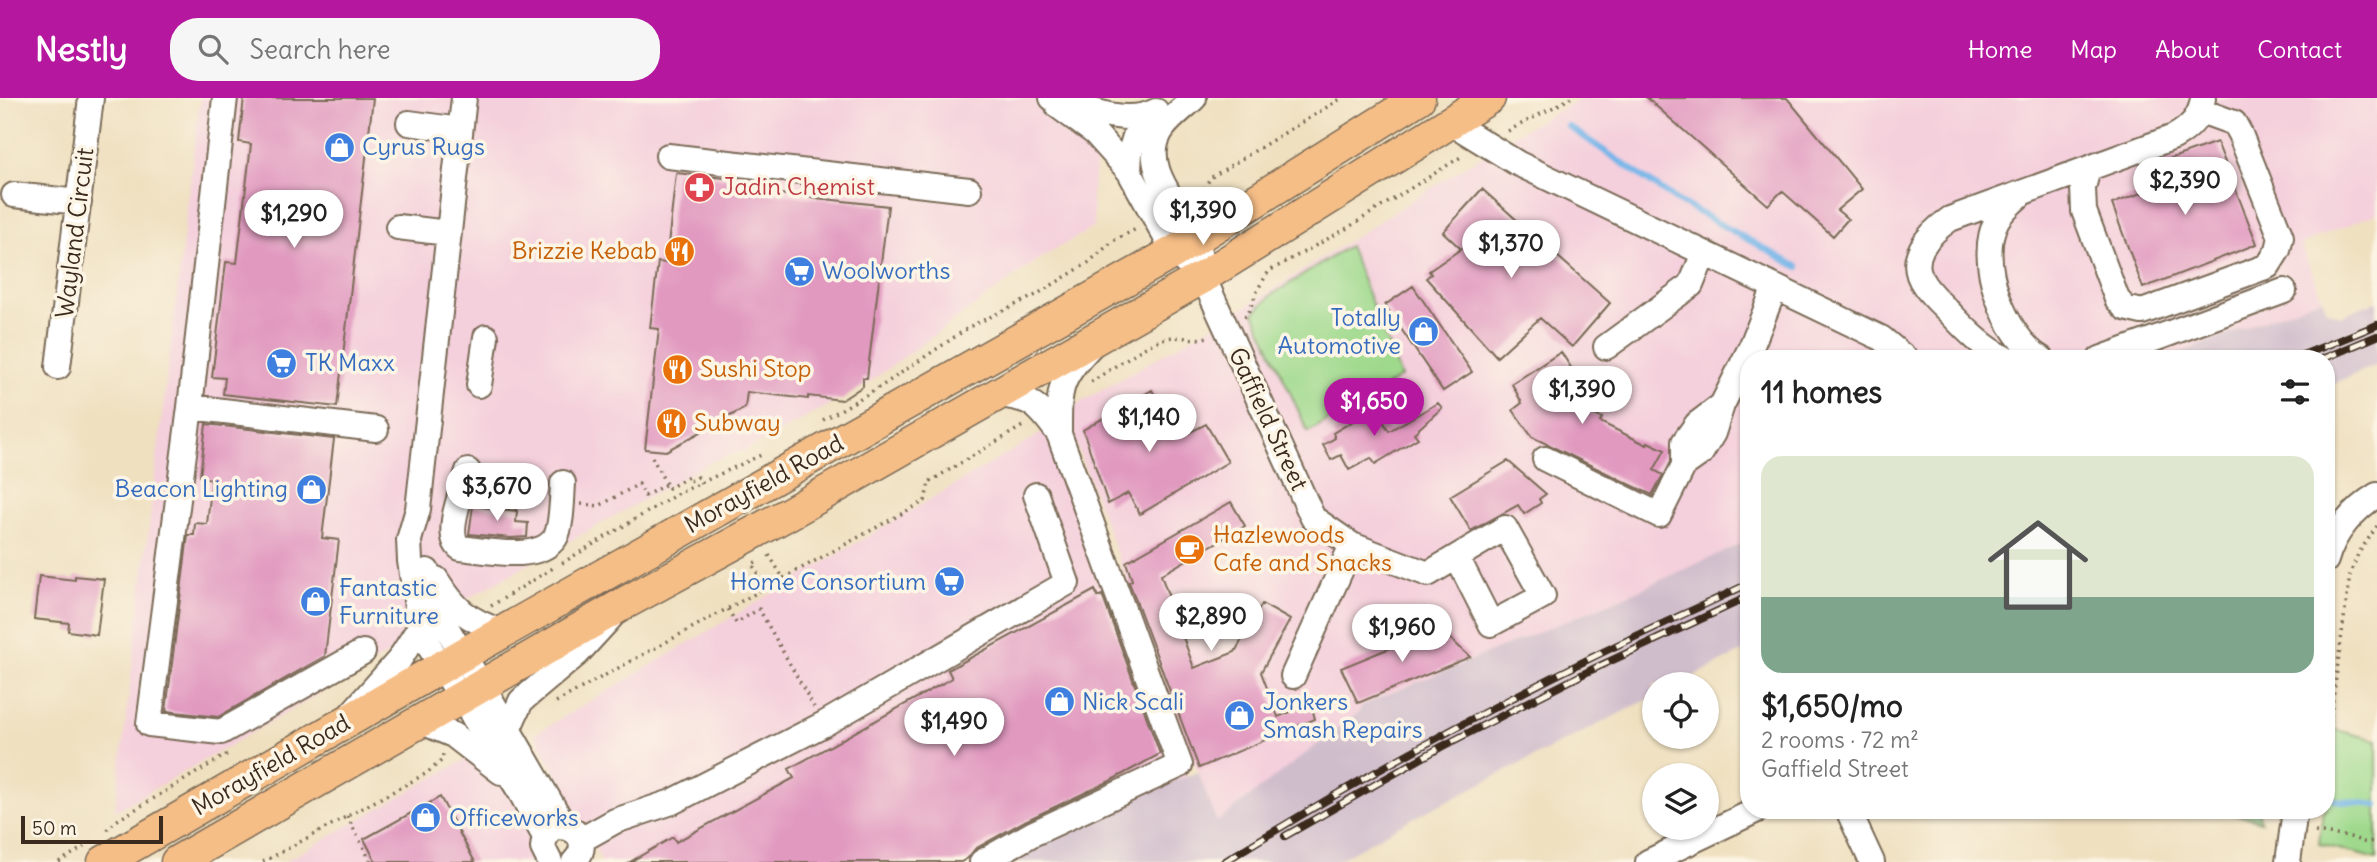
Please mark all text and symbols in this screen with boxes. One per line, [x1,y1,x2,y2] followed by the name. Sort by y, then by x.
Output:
[170,18,660,81] search box
[35,28,128,70] text: Nestly
[194,30,232,68] icon: search
[250,33,391,66] text: Search here
[1968,34,2032,64] text: Home
[2070,34,2117,64] text: Map
[2155,34,2219,64] text: About
[2257,34,2342,64] text: Contact
[322,130,356,164] shop icon: Cyrus Rugs
[362,131,485,161] place label: Cyrus Rugs
[49,146,99,320] street label: Wayland Circuit
[2128,158,2242,217] pin: $2,390
[2149,165,2221,194] text: $2,390
[682,170,716,204] pharmacy icon: Jadin Chemist
[722,171,875,201] place label: Jadin Chemist
[1146,188,1260,247] pin: $1,390
[237,190,351,250] pin: $1,290
[1169,195,1237,224] text: $1,390
[260,198,328,227] text: $1,290
[1454,220,1568,280] pin: $1,370
[1478,228,1544,257] text: $1,370
[663,234,697,268] restaurant icon: Brizzie Kebab
[512,235,657,265] place label: Brizzie Kebab
[782,254,816,288] supermarket icon: Woolworths
[822,255,950,285] place label: Woolworths
[1278,302,1401,360] place label: Totally Automotive
[1407,315,1441,349] shop icon: Totally Automotive
[1223,342,1315,495] street label: Gaffield Street
[265,346,299,380] supermarket icon: TK Maxx
[305,347,395,377] place label: TK Maxx
[660,352,694,386] restaurant icon: Sushi Stop
[700,353,811,383] place label: Sushi Stop
[1525,366,1639,426] pin: $1,390
[1761,373,1882,411] text: 11 homes
[2276,373,2314,411] icon: filters
[1548,374,1616,403] text: $1,390
[1317,378,1431,438] pin: $1,650
[1340,386,1408,415] text: $1,650
[1092,394,1206,454] pin: $1,140
[1118,402,1180,431] text: $1,140
[654,406,688,440] restaurant icon: Subway
[694,407,781,437] place label: Subway
[679,427,848,539] street label: Morayfield Road
[440,464,554,523] pin: $3,670
[462,471,532,500] text: $3,670
[294,472,328,506] shop icon: Beacon Lighting
[114,473,288,503] place label: Beacon Lighting
[1975,502,2101,628] icon: home
[1213,519,1392,577] place label: Hazlewoods Cafe and Snacks
[1173,532,1207,566] cafe icon: Hazlewoods Cafe and Snacks
[932,565,966,599] supermarket icon: Home Consortium
[730,566,926,596] place label: Home Consortium
[339,572,439,630] place label: Fantastic Furniture
[299,585,333,619] shop icon: Fantastic Furniture
[1154,594,1268,653] pin: $2,890
[1175,601,1247,630] text: $2,890
[1345,604,1459,664] pin: $1,960
[1368,612,1436,641] text: $1,960
[1642,672,1719,840] map controls
[1642,672,1719,749] button: locate
[1042,685,1076,719] shop icon: Nick Scali
[1082,686,1184,716] place label: Nick Scali
[1263,686,1423,744] place label: Jonkers Smash Repairs
[1761,687,1903,725] text: $1,650/mo
[897,698,1011,758] pin: $1,490
[1223,699,1257,733] shop icon: Jonkers Smash Repairs
[920,706,988,735] text: $1,490
[186,707,355,821] street label: Morayfield Road
[1761,725,1919,754] text: 2 rooms · 72 m²
[1761,754,1909,783] text: Gaffield Street
[1642,763,1719,840] button: layers
[409,801,443,835] shop icon: Officeworks
[449,802,579,832] place label: Officeworks
[21,813,163,845] scale bar
[32,816,77,840] text: 50 m

